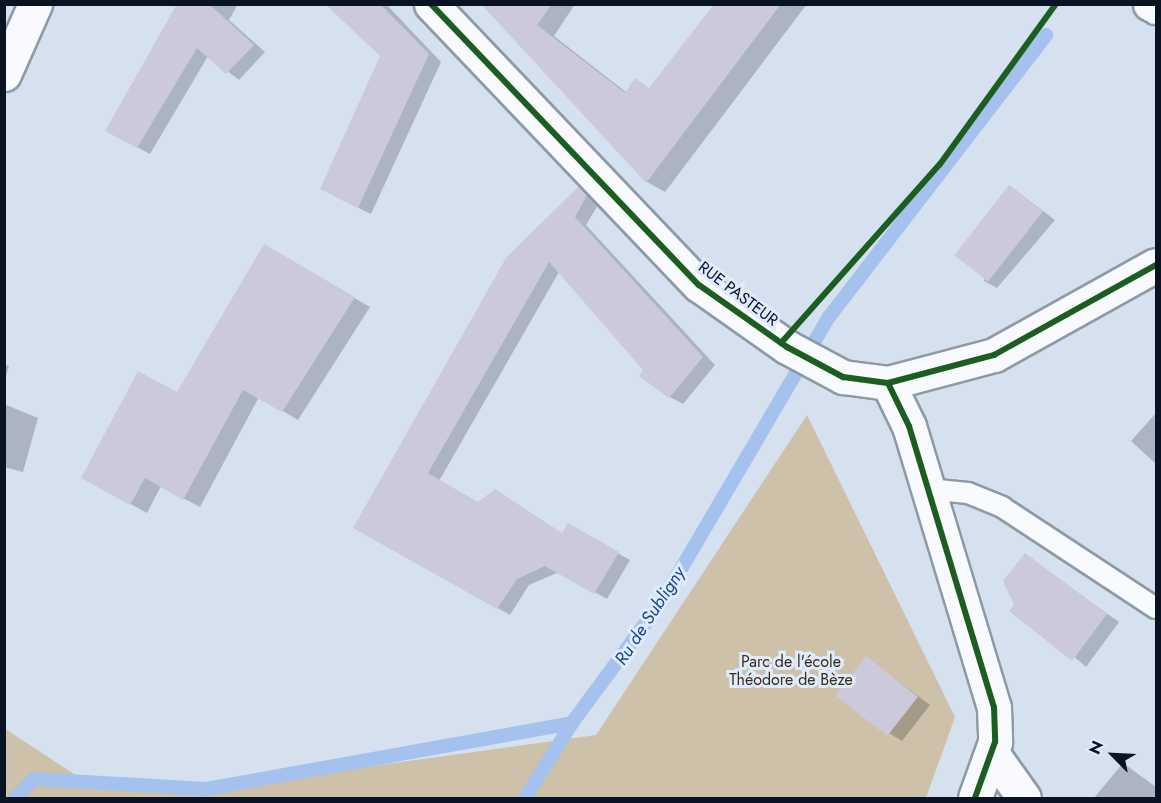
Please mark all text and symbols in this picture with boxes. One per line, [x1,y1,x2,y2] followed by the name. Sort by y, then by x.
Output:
[694,258,782,330] street label: RUE PASTEUR
[610,563,690,669] water label: Ru de Subligny
[729,652,853,690] park label: Parc de l'école Théodore de Bèze
[1083,725,1143,785] north arrow
[1083,737,1109,758] text: N

